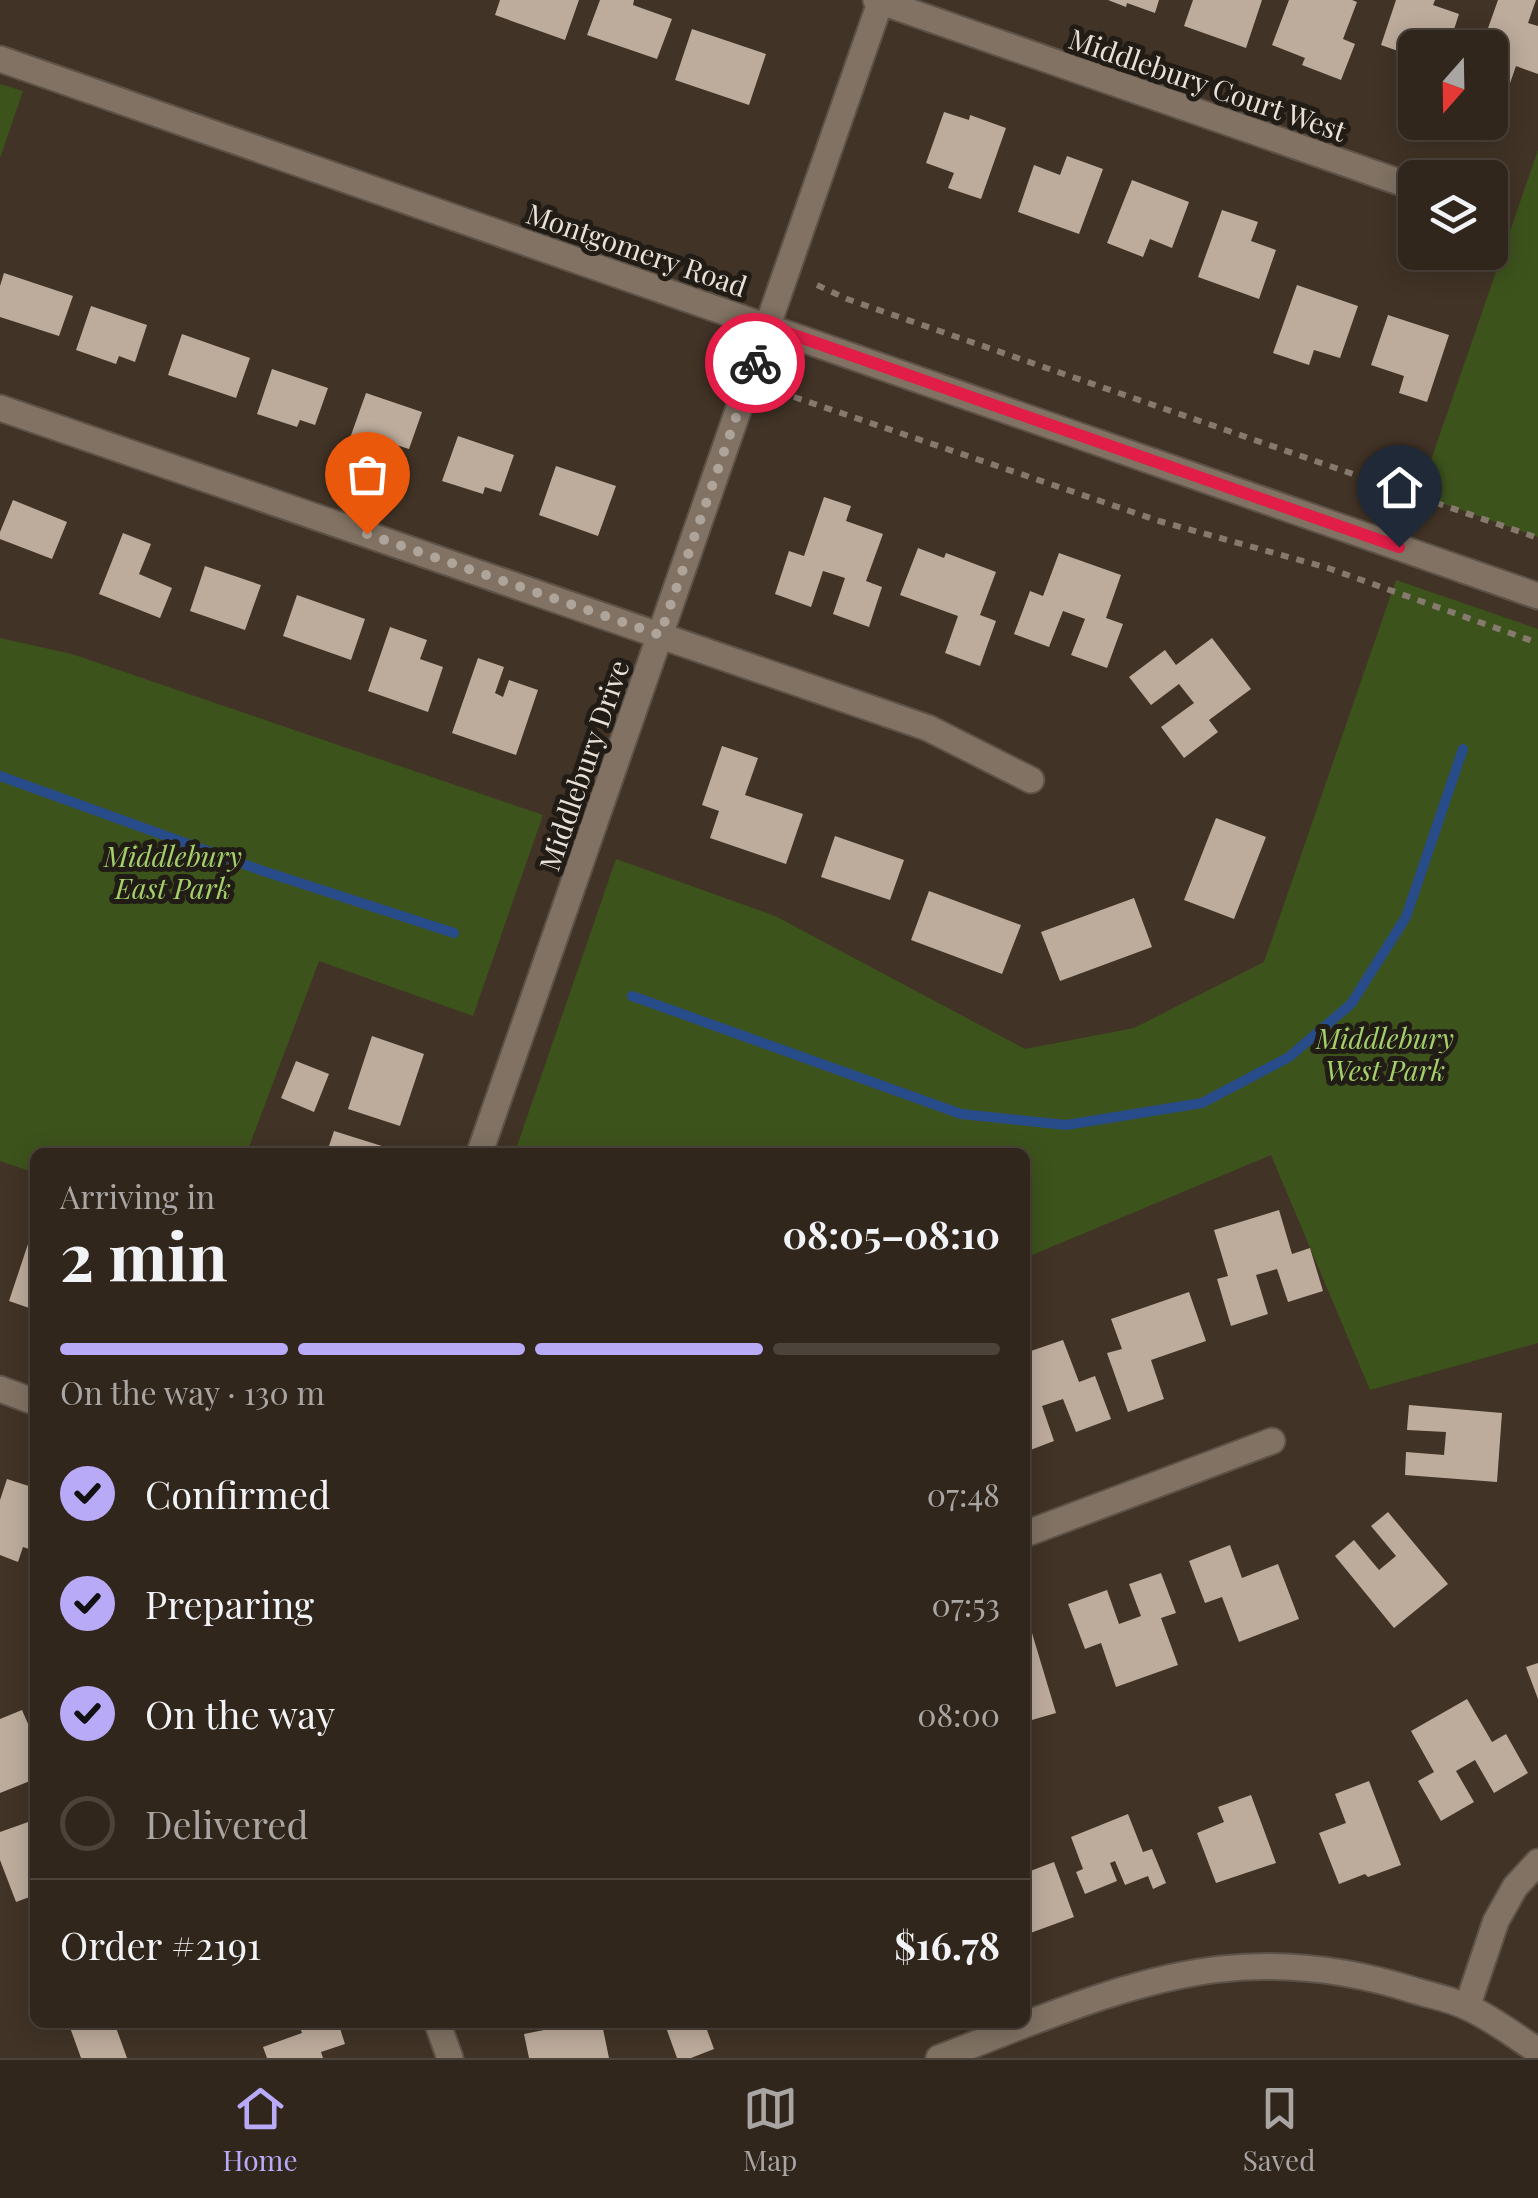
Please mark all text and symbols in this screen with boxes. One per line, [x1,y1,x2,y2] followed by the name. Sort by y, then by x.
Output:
[1065,19,1352,149] street label: Middlebury Court West
[1398,30,1508,140] north arrow
[1398,30,1508,270] map controls
[1398,160,1508,270] button: layers
[522,194,752,304] street label: Montgomery Road
[705,313,805,413] courier
[728,336,783,391] icon: bike
[325,432,410,535] pin
[1357,445,1442,548] pin
[340,447,395,502] icon: bag
[1372,460,1427,515] icon: home
[530,655,636,875] street label: Middlebury Drive
[103,837,242,906] park label: Middlebury East Park
[1315,1019,1454,1088] park label: Middlebury West Park
[60,1174,215,1217] text: Arriving in
[782,1208,1000,1259] text: 08:05–08:10
[60,1211,228,1297] text: 2 min
[60,1370,325,1413] text: On the way · 130 m
[60,1466,115,1521] icon: check
[145,1468,330,1519] text: Confirmed
[927,1472,1000,1515] text: 07:48
[60,1576,115,1631] icon: check
[145,1578,314,1629] text: Preparing
[932,1582,1000,1625] text: 07:53
[60,1686,115,1741] icon: check
[145,1688,335,1739] text: On the way
[917,1692,1000,1735] text: 08:00
[145,1798,309,1849] text: Delivered
[60,1919,261,1970] text: Order #2191
[894,1919,1000,1970] text: $16.78
[223,2081,298,2178] tab: Home
[743,2081,798,2178] tab: Map
[1243,2081,1315,2178] tab: Saved

